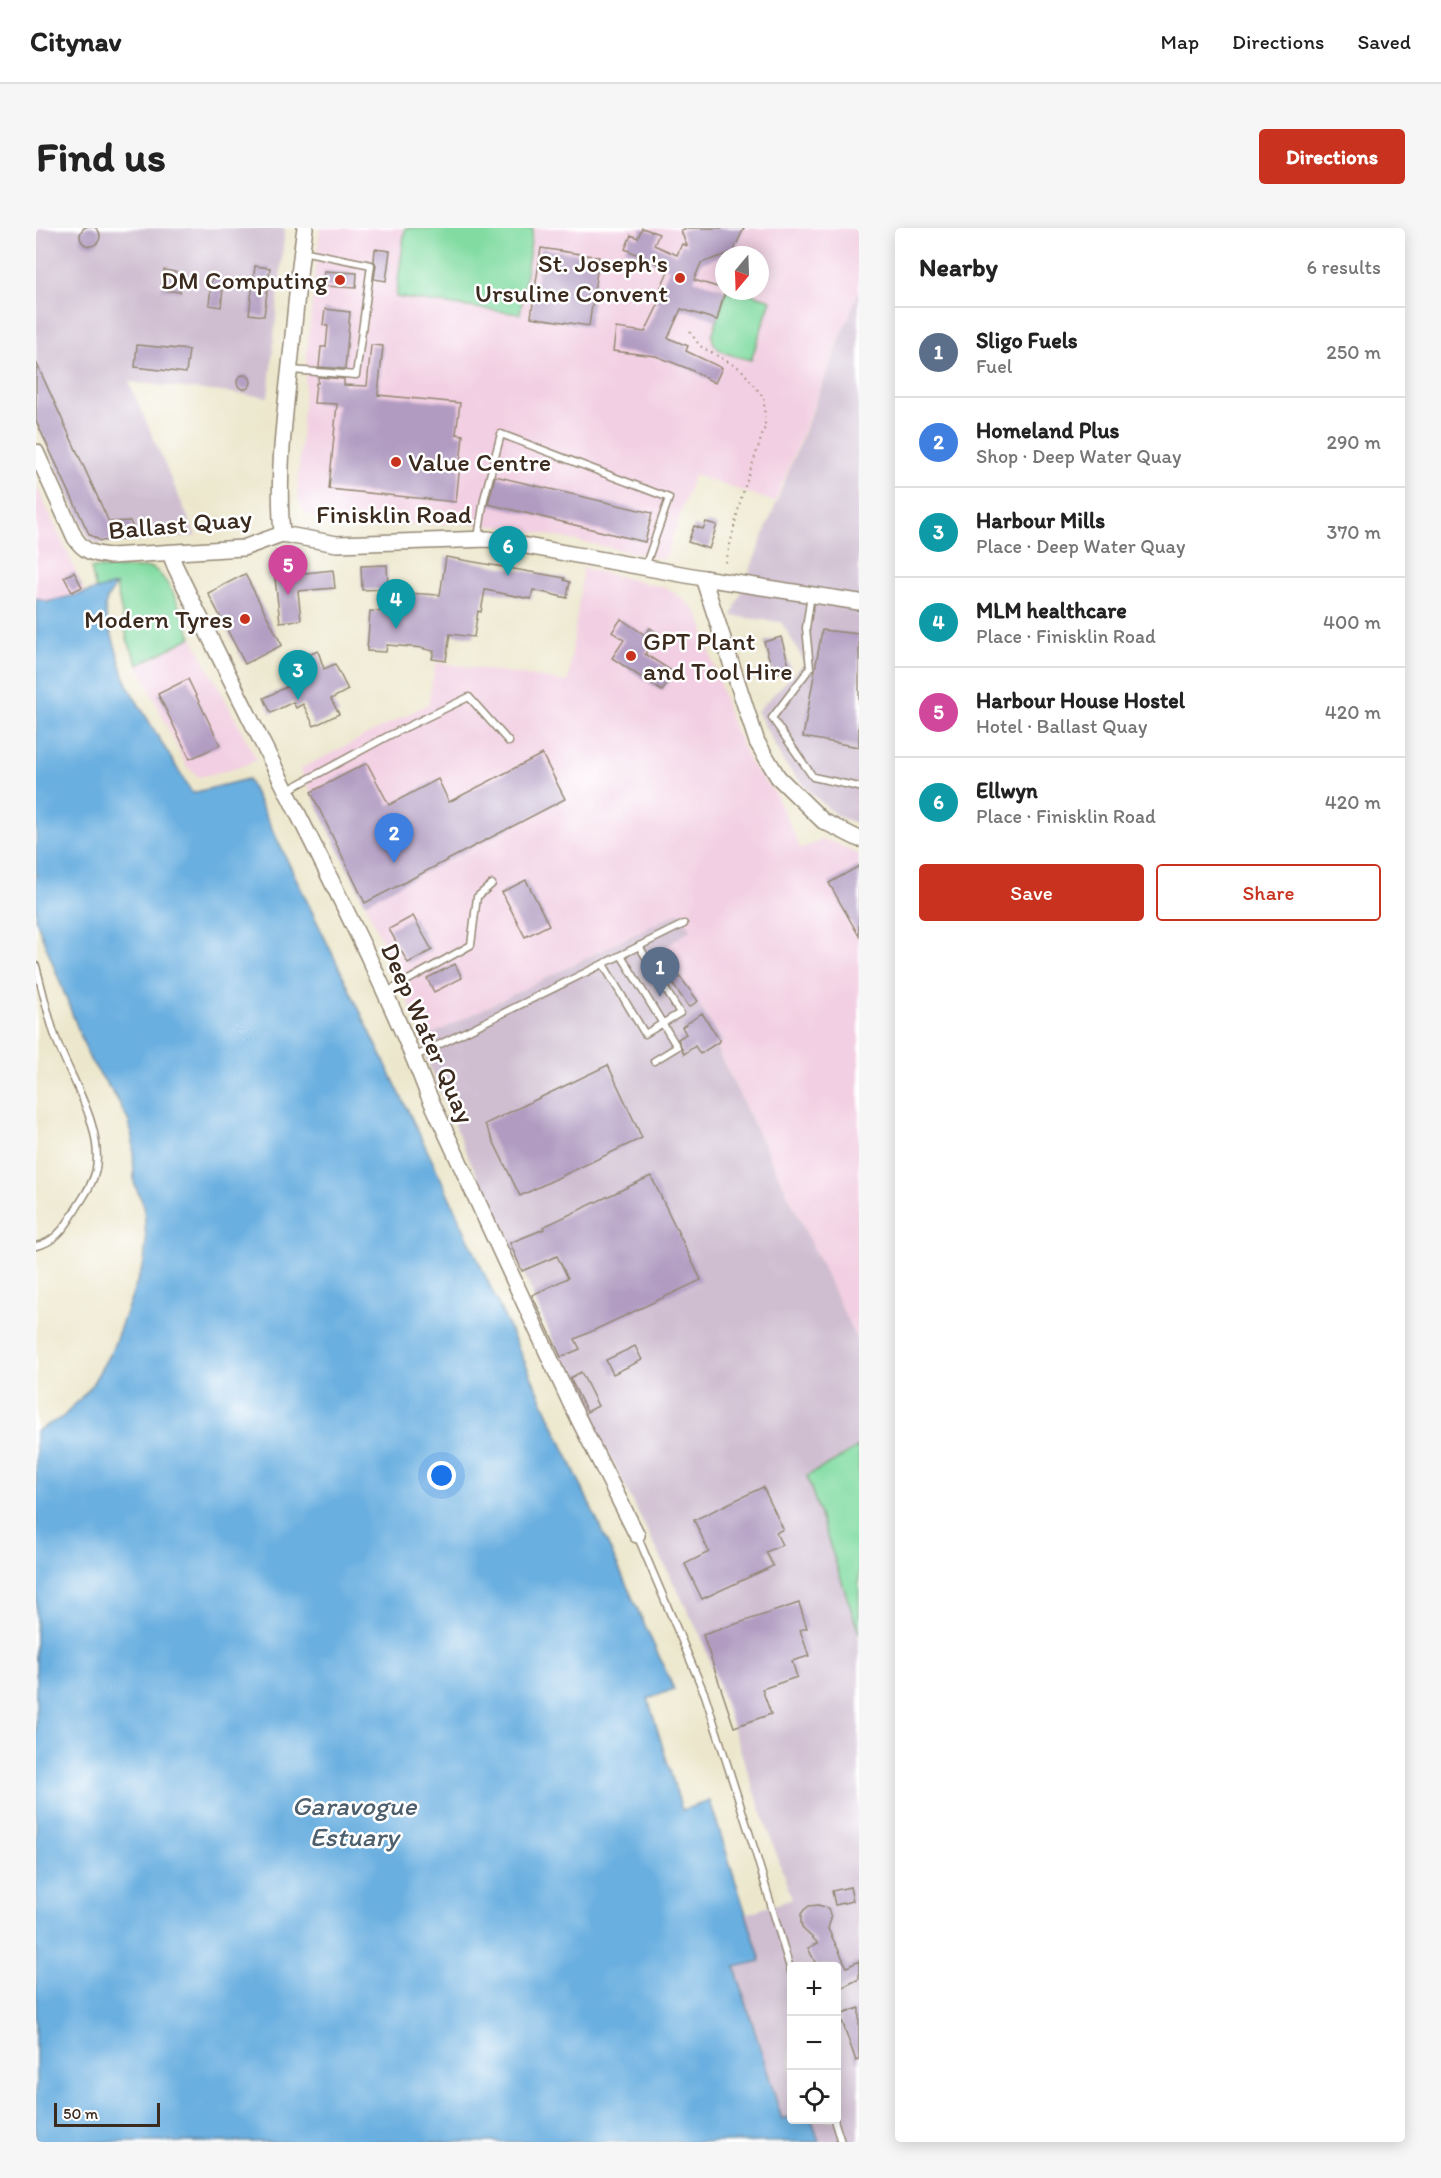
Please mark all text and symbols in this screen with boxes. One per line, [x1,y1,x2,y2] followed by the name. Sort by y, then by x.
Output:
[30,24,121,58] text: Citynav
[1161,29,1199,54] text: Map
[1232,29,1324,54] text: Directions
[1357,29,1411,54] text: Saved
[1259,129,1405,184] button: Directions
[36,131,166,182] text: Find us
[715,246,769,300] north arrow
[475,247,668,309] place label: St. Joseph's Ursuline Convent
[919,251,998,283] text: Nearby
[1307,255,1381,279] text: 6 results
[161,264,329,296] place label: DM Computing
[673,271,687,285] marker: St. Joseph's Ursuline Convent
[333,273,347,287] marker: DM Computing
[976,327,1078,354] text: Sligo Fuels
[934,340,943,364] text: 1
[1326,340,1381,364] text: 250 m
[976,354,1012,378] text: Fuel
[976,417,1120,444] text: Homeland Plus
[933,430,944,454] text: 2
[1326,430,1381,454] text: 290 m
[976,444,1181,468] text: Shop · Deep Water Quay
[408,446,551,478] place label: Value Centre
[389,455,403,469] marker: Value Centre
[316,498,472,530] street label: Finisklin Road
[107,502,253,546] street label: Ballast Quay
[976,507,1105,534] text: Harbour Mills
[933,520,944,544] text: 3
[1327,520,1381,544] text: 370 m
[488,526,528,576] pin: 6
[976,534,1185,558] text: Place · Deep Water Quay
[268,546,308,595] pin: 5
[376,580,416,629] pin: 4
[976,597,1127,624] text: MLM healthcare
[84,603,233,635] place label: Modern Tyres
[932,610,945,634] text: 4
[1323,610,1381,634] text: 400 m
[238,612,252,626] marker: Modern Tyres
[976,624,1156,648] text: Place · Finisklin Road
[643,625,793,687] place label: GPT Plant and Tool Hire
[624,649,638,663] marker: GPT Plant and Tool Hire
[278,650,318,700] pin: 3
[976,687,1185,714] text: Harbour House Hostel
[933,700,944,724] text: 5
[1325,700,1381,724] text: 420 m
[976,714,1147,738] text: Hotel · Ballast Quay
[976,777,1038,804] text: Ellwyn
[933,790,944,814] text: 6
[1325,790,1381,814] text: 420 m
[976,804,1156,828] text: Place · Finisklin Road
[374,814,414,863] pin: 2
[919,864,1144,921] button: Save
[1156,864,1381,921] button: Share
[374,938,482,1128] street label: Deep Water Quay
[640,948,680,997] pin: 1
[427,1461,456,1490] your location
[292,1789,417,1853] water label: Garavogue Estuary
[787,1962,841,2124] map controls
[787,1962,841,2016] button: +
[787,2016,841,2070] button: −
[787,2070,841,2124] button: locate
[54,2100,160,2128] scale bar
[63,2104,98,2123] text: 50 m

